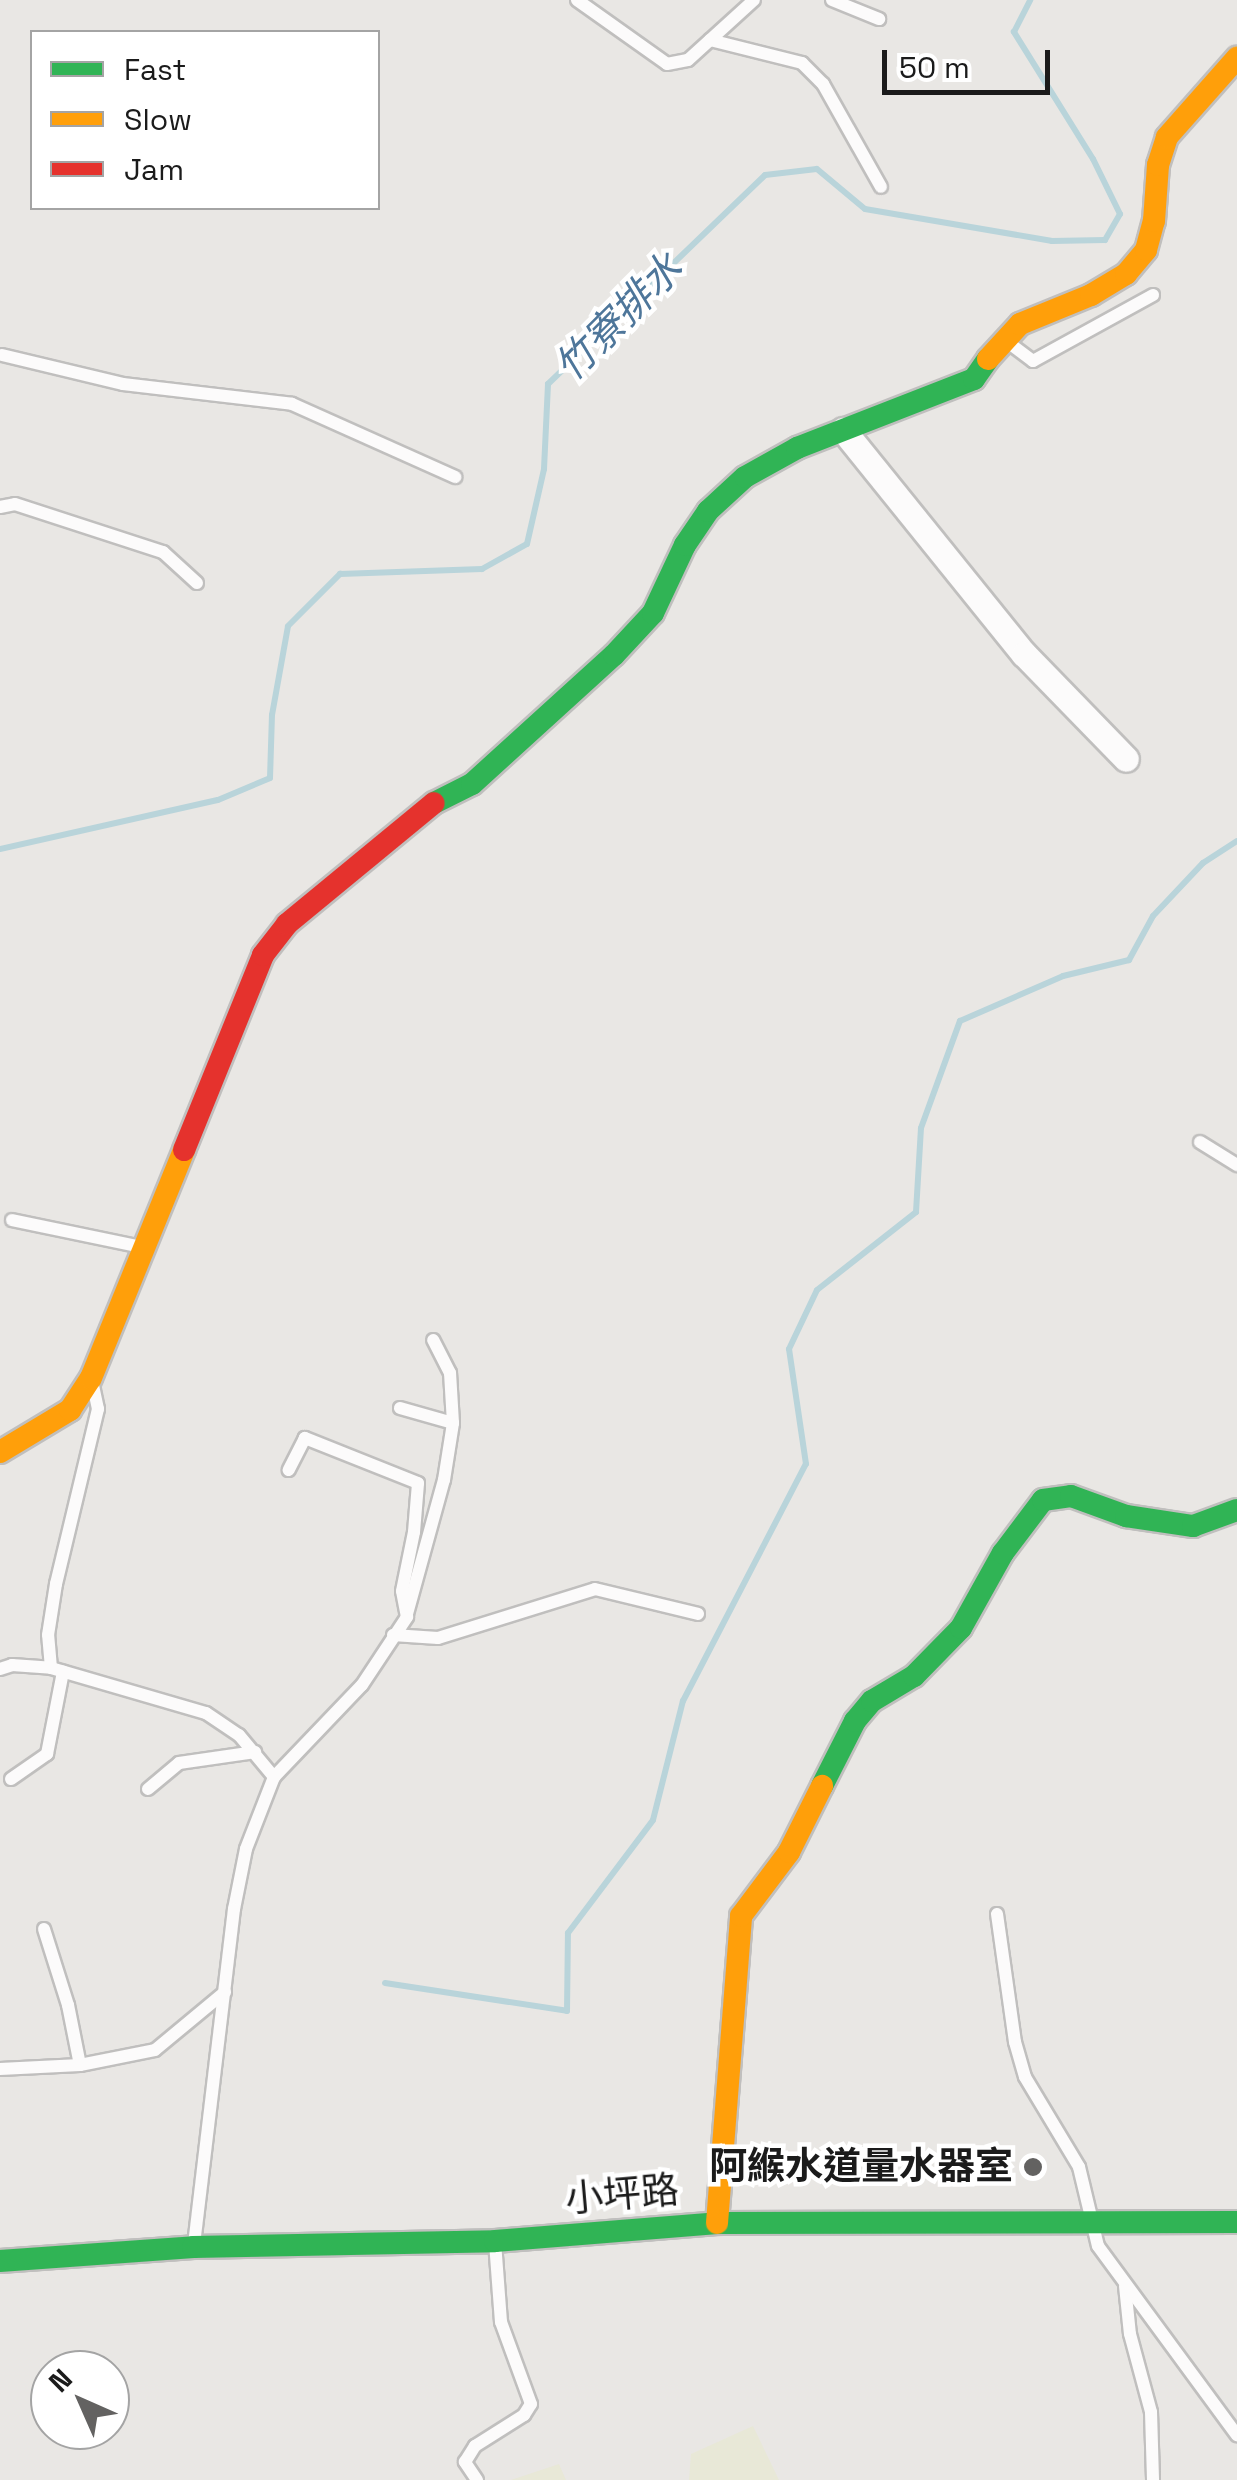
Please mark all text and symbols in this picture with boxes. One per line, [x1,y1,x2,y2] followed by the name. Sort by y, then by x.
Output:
[30,30,380,210] legend
[887,30,1054,92] scale bar
[899,48,970,87] text: 50 m
[124,50,186,89] text: Fast
[124,100,192,139] text: Slow
[124,150,184,189] text: Jam
[545,244,693,392] water label: 竹寮排水
[709,2144,1013,2190] place label: 阿緱水道量水器室
[1022,2156,1044,2178] marker: 阿緱水道量水器室
[563,2167,681,2223] street label: 小坪路
[30,2350,130,2450] north arrow
[41,2361,80,2400] text: N

